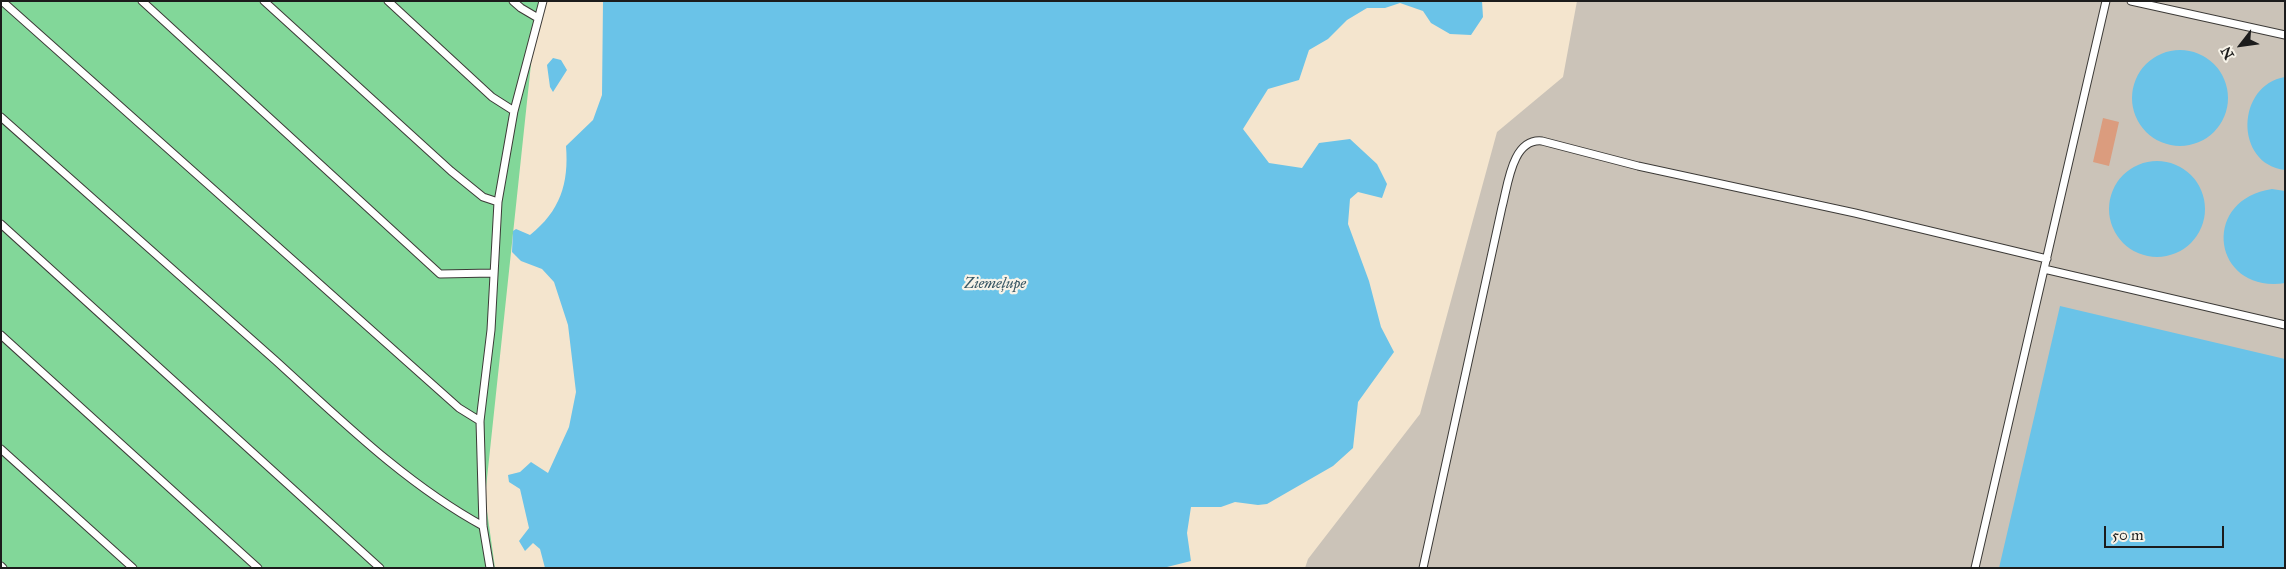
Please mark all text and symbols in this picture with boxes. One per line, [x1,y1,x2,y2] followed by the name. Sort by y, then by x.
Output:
[2216,20,2266,70] north arrow
[2217,43,2238,62] text: N
[964,275,1026,293] water label: Ziemeļupe
[2106,516,2226,548] scale bar
[2112,526,2144,544] text: 50 m

